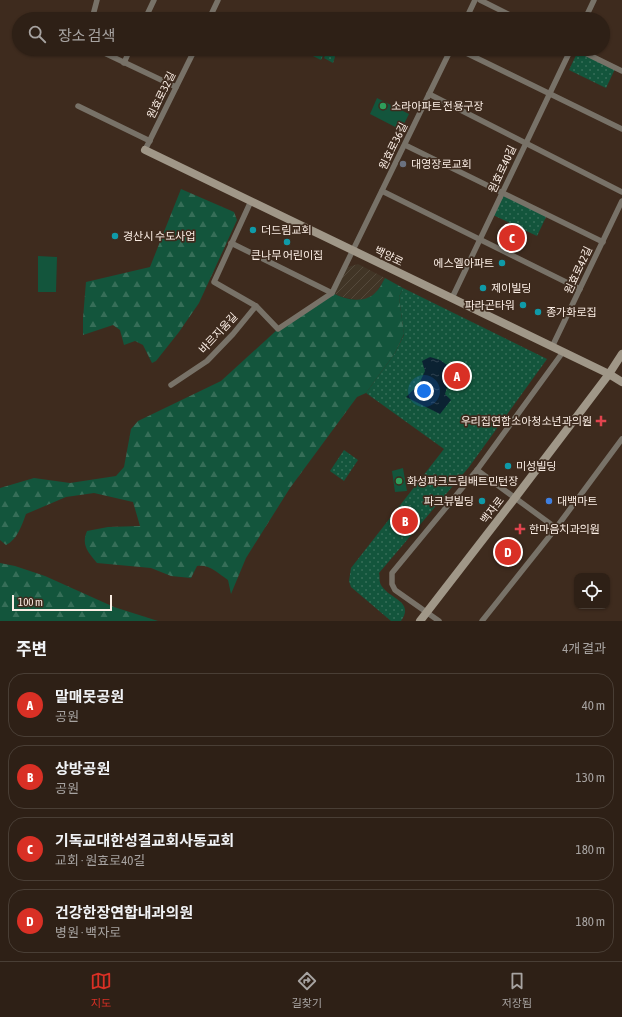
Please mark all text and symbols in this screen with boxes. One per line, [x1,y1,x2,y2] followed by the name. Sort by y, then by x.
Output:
[12,12,610,56] search box
[26,23,48,45] icon: search
[58,27,115,44] text: 장소 검색
[144,70,178,120] street label: 원효로32길
[391,100,484,112] place label: 소라아파트 전용구장
[378,101,388,111] marker: 소라아파트 전용구장
[376,121,410,171] street label: 원효로36길
[486,143,518,195] street label: 원효로40길
[411,158,472,170] place label: 대영장로교회
[398,159,408,169] marker: 대영장로교회
[499,223,525,253] pin: C
[261,224,312,236] place label: 더드림교회
[248,225,258,235] marker: 더드림교회
[123,230,195,242] place label: 경산시 수도사업
[110,231,120,241] marker: 경산시 수도사업
[282,237,292,247] marker: 큰나무 어린이집
[373,244,405,268] street label: 백양로
[562,244,594,296] street label: 원효로42길
[251,249,323,261] place label: 큰나무 어린이집
[433,257,494,269] place label: 에스엘아파트
[497,258,507,268] marker: 에스엘아파트
[491,282,531,294] place label: 제이빌딩
[478,283,488,293] marker: 제이빌딩
[464,299,515,311] place label: 파라곤타워
[518,300,528,310] marker: 파라곤타워
[546,306,597,318] place label: 종가화로집
[533,307,543,317] marker: 종가화로집
[196,310,240,356] street label: 바르지움길
[444,361,470,391] pin: A
[414,381,434,401] your location
[460,415,592,427] place label: 우리집연합소아청소년과의원
[595,415,607,427] marker: 우리집연합소아청소년과의원
[516,460,556,472] place label: 미성빌딩
[503,461,513,471] marker: 미성빌딩
[407,475,518,487] place label: 화성파크드림배트민턴장
[394,476,404,486] marker: 화성파크드림배트민턴장
[478,494,506,526] street label: 백자로
[423,495,474,507] place label: 파크뷰빌딩
[557,495,597,507] place label: 대백마트
[477,496,487,506] marker: 파크뷰빌딩
[544,496,554,506] marker: 대백마트
[392,506,418,536] pin: B
[514,523,526,535] marker: 한마음치과의원
[529,523,600,535] place label: 한마음치과의원
[495,537,521,567] pin: D
[574,573,610,609] map controls
[574,573,610,609] button: locate
[12,593,112,612] scale bar
[18,596,43,608] text: 100 m
[16,639,47,659] text: 주변
[562,641,606,656] text: 4개 결과
[55,688,124,705] text: 말매못공원
[27,698,33,713] text: A
[582,698,605,713] text: 40 m
[55,709,79,724] text: 공원
[55,760,110,777] text: 상방공원
[27,770,33,785] text: B
[576,770,605,785] text: 130 m
[55,781,79,796] text: 공원
[55,832,234,849] text: 기독교대한성결교회사동교회
[27,842,33,857] text: C
[576,842,605,857] text: 180 m
[55,853,145,868] text: 교회 · 원효로40길
[55,904,193,921] text: 건강한장연합내과의원
[26,914,34,929] text: D
[576,914,605,929] text: 180 m
[55,925,121,940] text: 병원 · 백자로
[90,970,112,1010] tab: 지도
[292,970,322,1010] tab: 길찾기
[502,970,532,1010] tab: 저장됨

